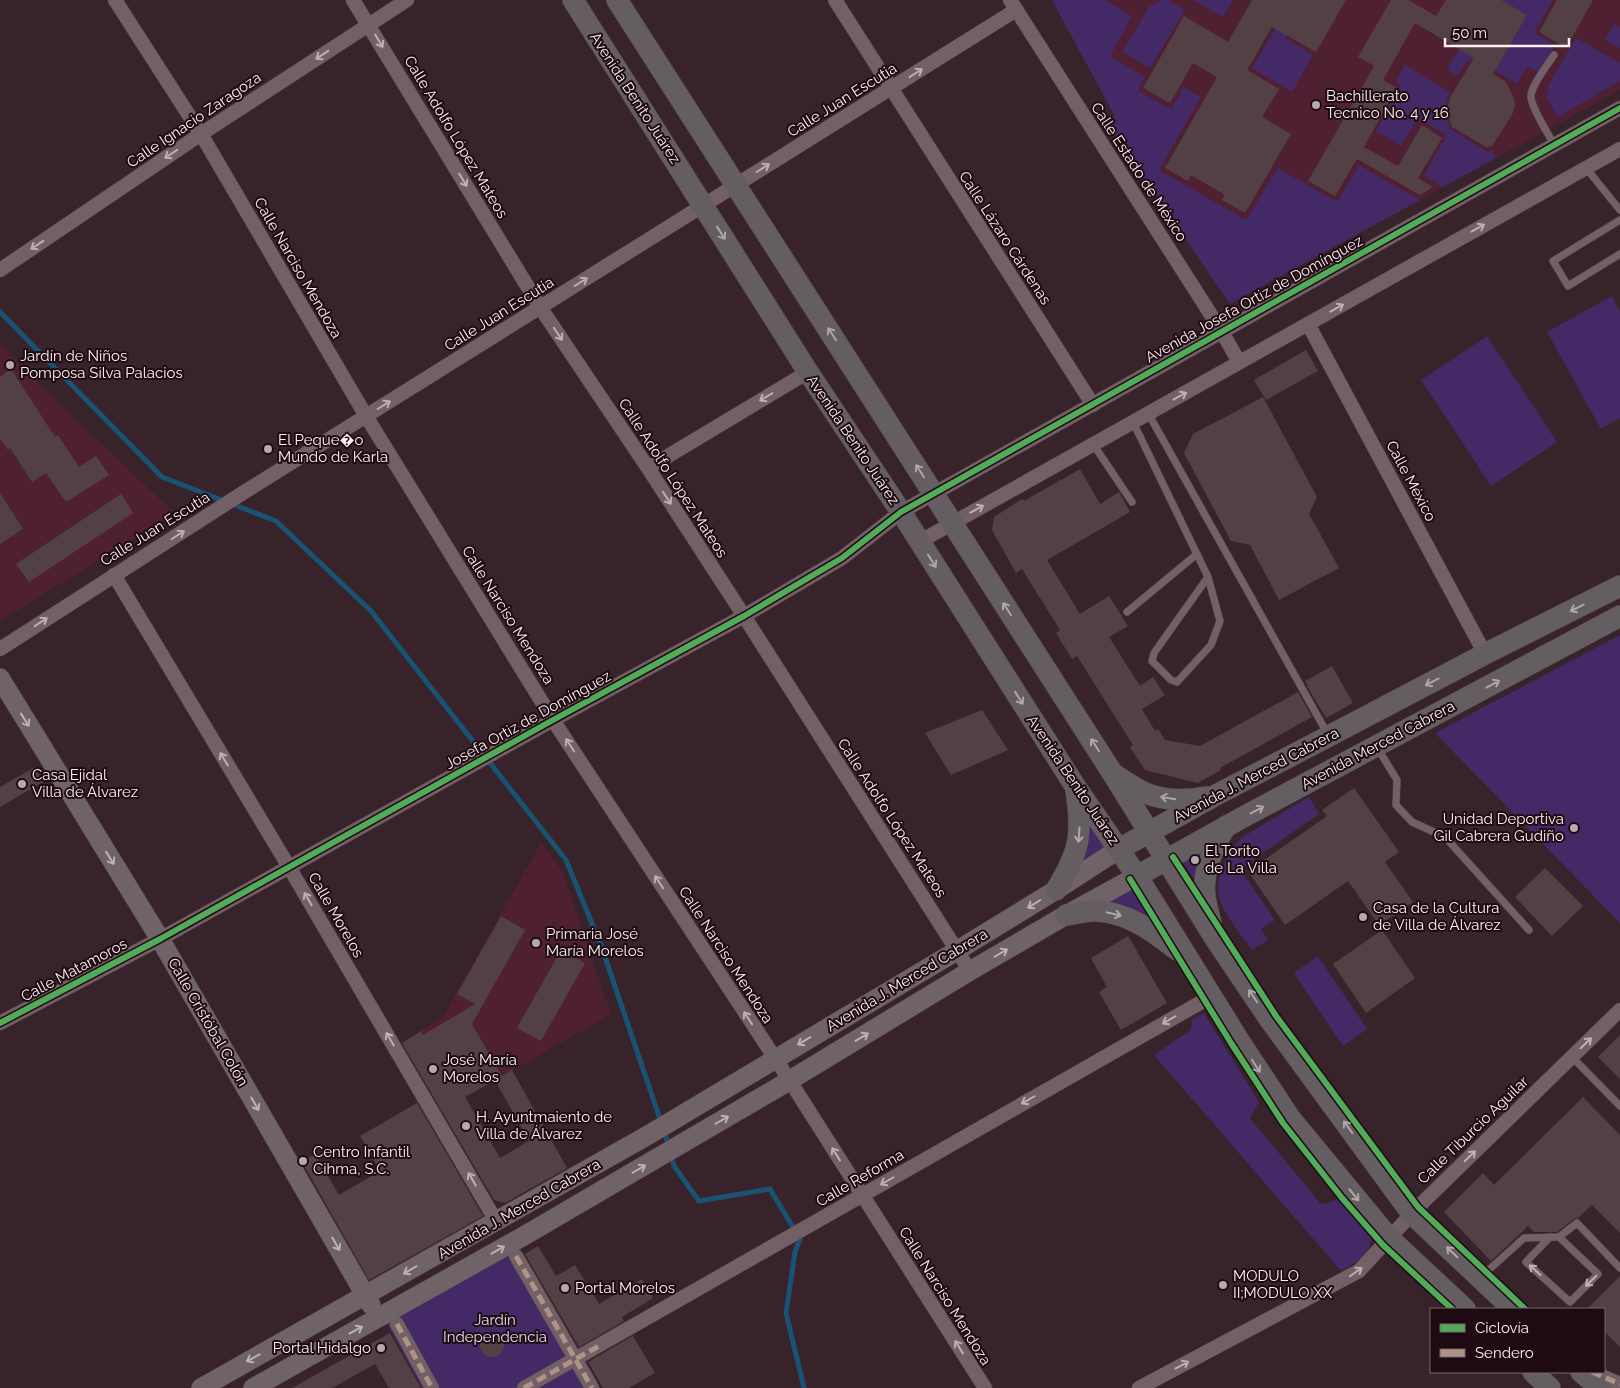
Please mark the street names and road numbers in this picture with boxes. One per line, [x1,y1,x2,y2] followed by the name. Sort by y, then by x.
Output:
[586,29,684,167] street label: Avenida Benito Juárez
[400,53,512,221] street label: Calle Adolfo López Mateos
[784,59,900,141] street label: Calle Juan Escutia
[124,68,264,172] street label: Calle Ignacio Zaragoza
[1087,99,1191,245] street label: Calle Estado de México
[955,168,1055,308] street label: Calle Lázaro Cárdenas
[250,194,346,342] street label: Calle Narciso Mendoza
[1142,232,1366,366] street label: Avenida Josefa Ortiz de Domínguez
[441,273,557,355] street label: Calle Juan Escutia
[803,372,903,508] street label: Avenida Benito Juárez
[615,395,731,561] street label: Calle Adolfo López Mateos
[1382,438,1440,524] street label: Calle México
[97,488,213,570] street label: Calle Juan Escutia
[458,543,558,687] street label: Calle Narciso Mendoza
[442,667,614,773] street label: Josefa Ortiz de Domínguez
[1298,697,1458,793] street label: Avenida Merced Cabrera
[1023,712,1123,848] street label: Avenida Benito Juárez
[1170,724,1342,826] street label: Avenida J. Merced Cabrera
[834,735,950,901] street label: Calle Adolfo López Mateos
[304,869,368,961] street label: Calle Morelos
[675,883,777,1027] street label: Calle Narciso Mendoza
[823,925,991,1035] street label: Avenida J. Merced Cabrera
[18,934,130,1006] street label: Calle Matamoros
[164,955,252,1089] street label: Calle Cristóbal Colón
[1414,1072,1533,1188] street label: Calle Tiburcio Aguilar
[813,1146,907,1210] street label: Calle Reforma
[434,1155,604,1263] street label: Avenida J. Merced Cabrera
[895,1224,995,1368] street label: Calle Narciso Mendoza

